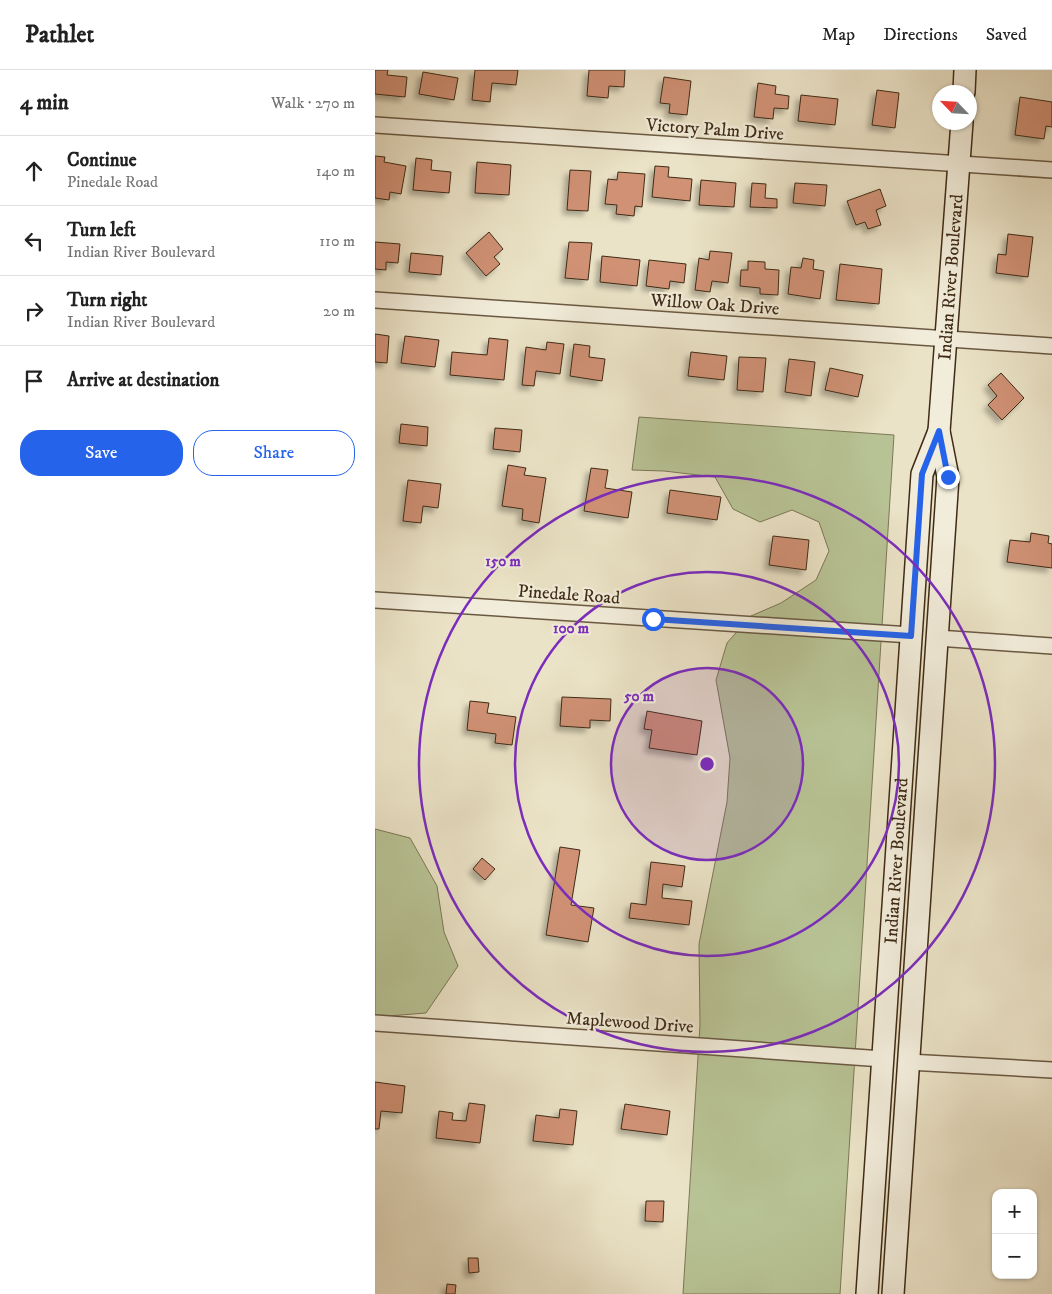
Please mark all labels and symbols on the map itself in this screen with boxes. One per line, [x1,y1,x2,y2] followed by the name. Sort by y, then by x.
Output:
[932,85,977,130] north arrow
[644,114,785,146] street label: Victory Palm Drive
[934,193,969,361] street label: Indian River Boulevard
[649,289,780,320] street label: Willow Oak Drive
[937,466,960,489] route end
[485,552,521,571] text: 150 m
[517,580,621,610] street label: Pinedale Road
[642,608,665,631] route start
[553,619,590,638] text: 100 m
[623,687,655,706] text: 50 m
[698,755,716,773] centre of rings
[880,777,914,945] street label: Indian River Boulevard
[565,1008,694,1038] street label: Maplewood Drive

